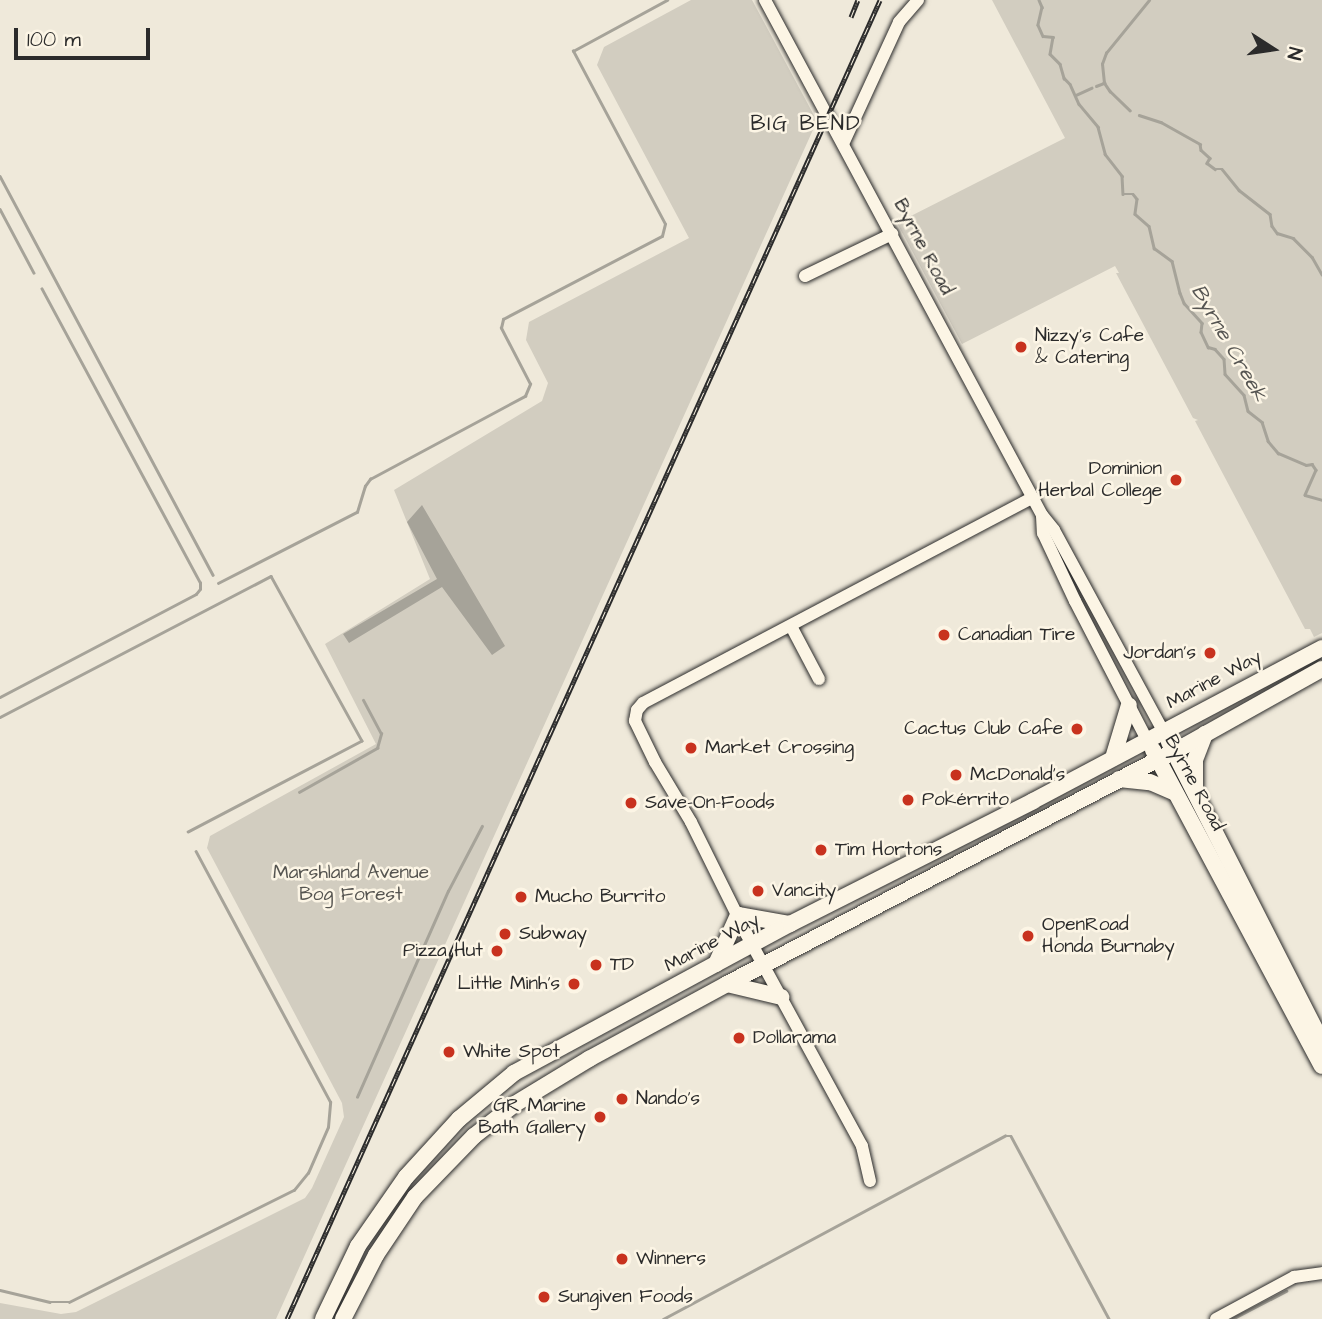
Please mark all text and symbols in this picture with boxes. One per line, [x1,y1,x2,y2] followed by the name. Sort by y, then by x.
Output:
[18,14,154,58] scale bar
[1238,14,1308,84] north arrow
[27,25,81,54] text: 100 m
[1280,45,1308,62] text: N
[751,111,861,137] district label: BIG BEND
[888,195,958,299] street label: Byrne Road
[1185,280,1273,406] water label: Byrne Creek
[1035,325,1144,369] place label: Nizzy's Cafe & Catering
[1013,339,1029,355] marker: Nizzy's Cafe & Catering
[1038,458,1162,502] place label: Dominion Herbal College
[1168,472,1184,488] marker: Dominion Herbal College
[958,624,1075,646] place label: Canadian Tire
[936,627,952,643] marker: Canadian Tire
[1123,642,1196,664] place label: Jordan's
[1202,645,1218,661] marker: Jordan's
[1163,646,1265,714] street label: Marine Way
[904,718,1063,740] place label: Cactus Club Cafe
[1069,721,1085,737] marker: Cactus Club Cafe
[1159,731,1229,835] street label: Byrne Road
[705,737,854,759] place label: Market Crossing
[683,740,699,756] marker: Market Crossing
[970,764,1065,786] place label: McDonald's
[948,767,964,783] marker: McDonald's
[922,789,1009,811] place label: Pokérrito
[645,792,775,814] place label: Save-On-Foods
[900,792,916,808] marker: Pokérrito
[623,795,639,811] marker: Save-On-Foods
[835,839,942,861] place label: Tim Hortons
[813,842,829,858] marker: Tim Hortons
[273,862,429,906] park label: Marshland Avenue Bog Forest
[772,880,836,902] place label: Vancity
[750,883,766,899] marker: Vancity
[535,886,665,908] place label: Mucho Burrito
[513,889,529,905] marker: Mucho Burrito
[661,909,763,977] street label: Marine Way
[1042,914,1175,958] place label: OpenRoad Honda Burnaby
[519,923,587,945] place label: Subway
[497,926,513,942] marker: Subway
[1020,928,1036,944] marker: OpenRoad Honda Burnaby
[403,940,483,962] place label: Pizza Hut
[489,943,505,959] marker: Pizza Hut
[610,954,634,976] place label: TD
[588,957,604,973] marker: TD
[458,973,560,995] place label: Little Minh's
[566,976,582,992] marker: Little Minh's
[753,1027,836,1049] place label: Dollarama
[731,1030,747,1046] marker: Dollarama
[463,1041,560,1063] place label: White Spot
[441,1044,457,1060] marker: White Spot
[636,1088,700,1110] place label: Nando's
[614,1091,630,1107] marker: Nando's
[478,1095,586,1139] place label: GR Marine Bath Gallery
[592,1109,608,1125] marker: GR Marine Bath Gallery
[636,1248,706,1270] place label: Winners
[614,1251,630,1267] marker: Winners
[558,1286,693,1308] place label: Sungiven Foods
[536,1289,552,1305] marker: Sungiven Foods

